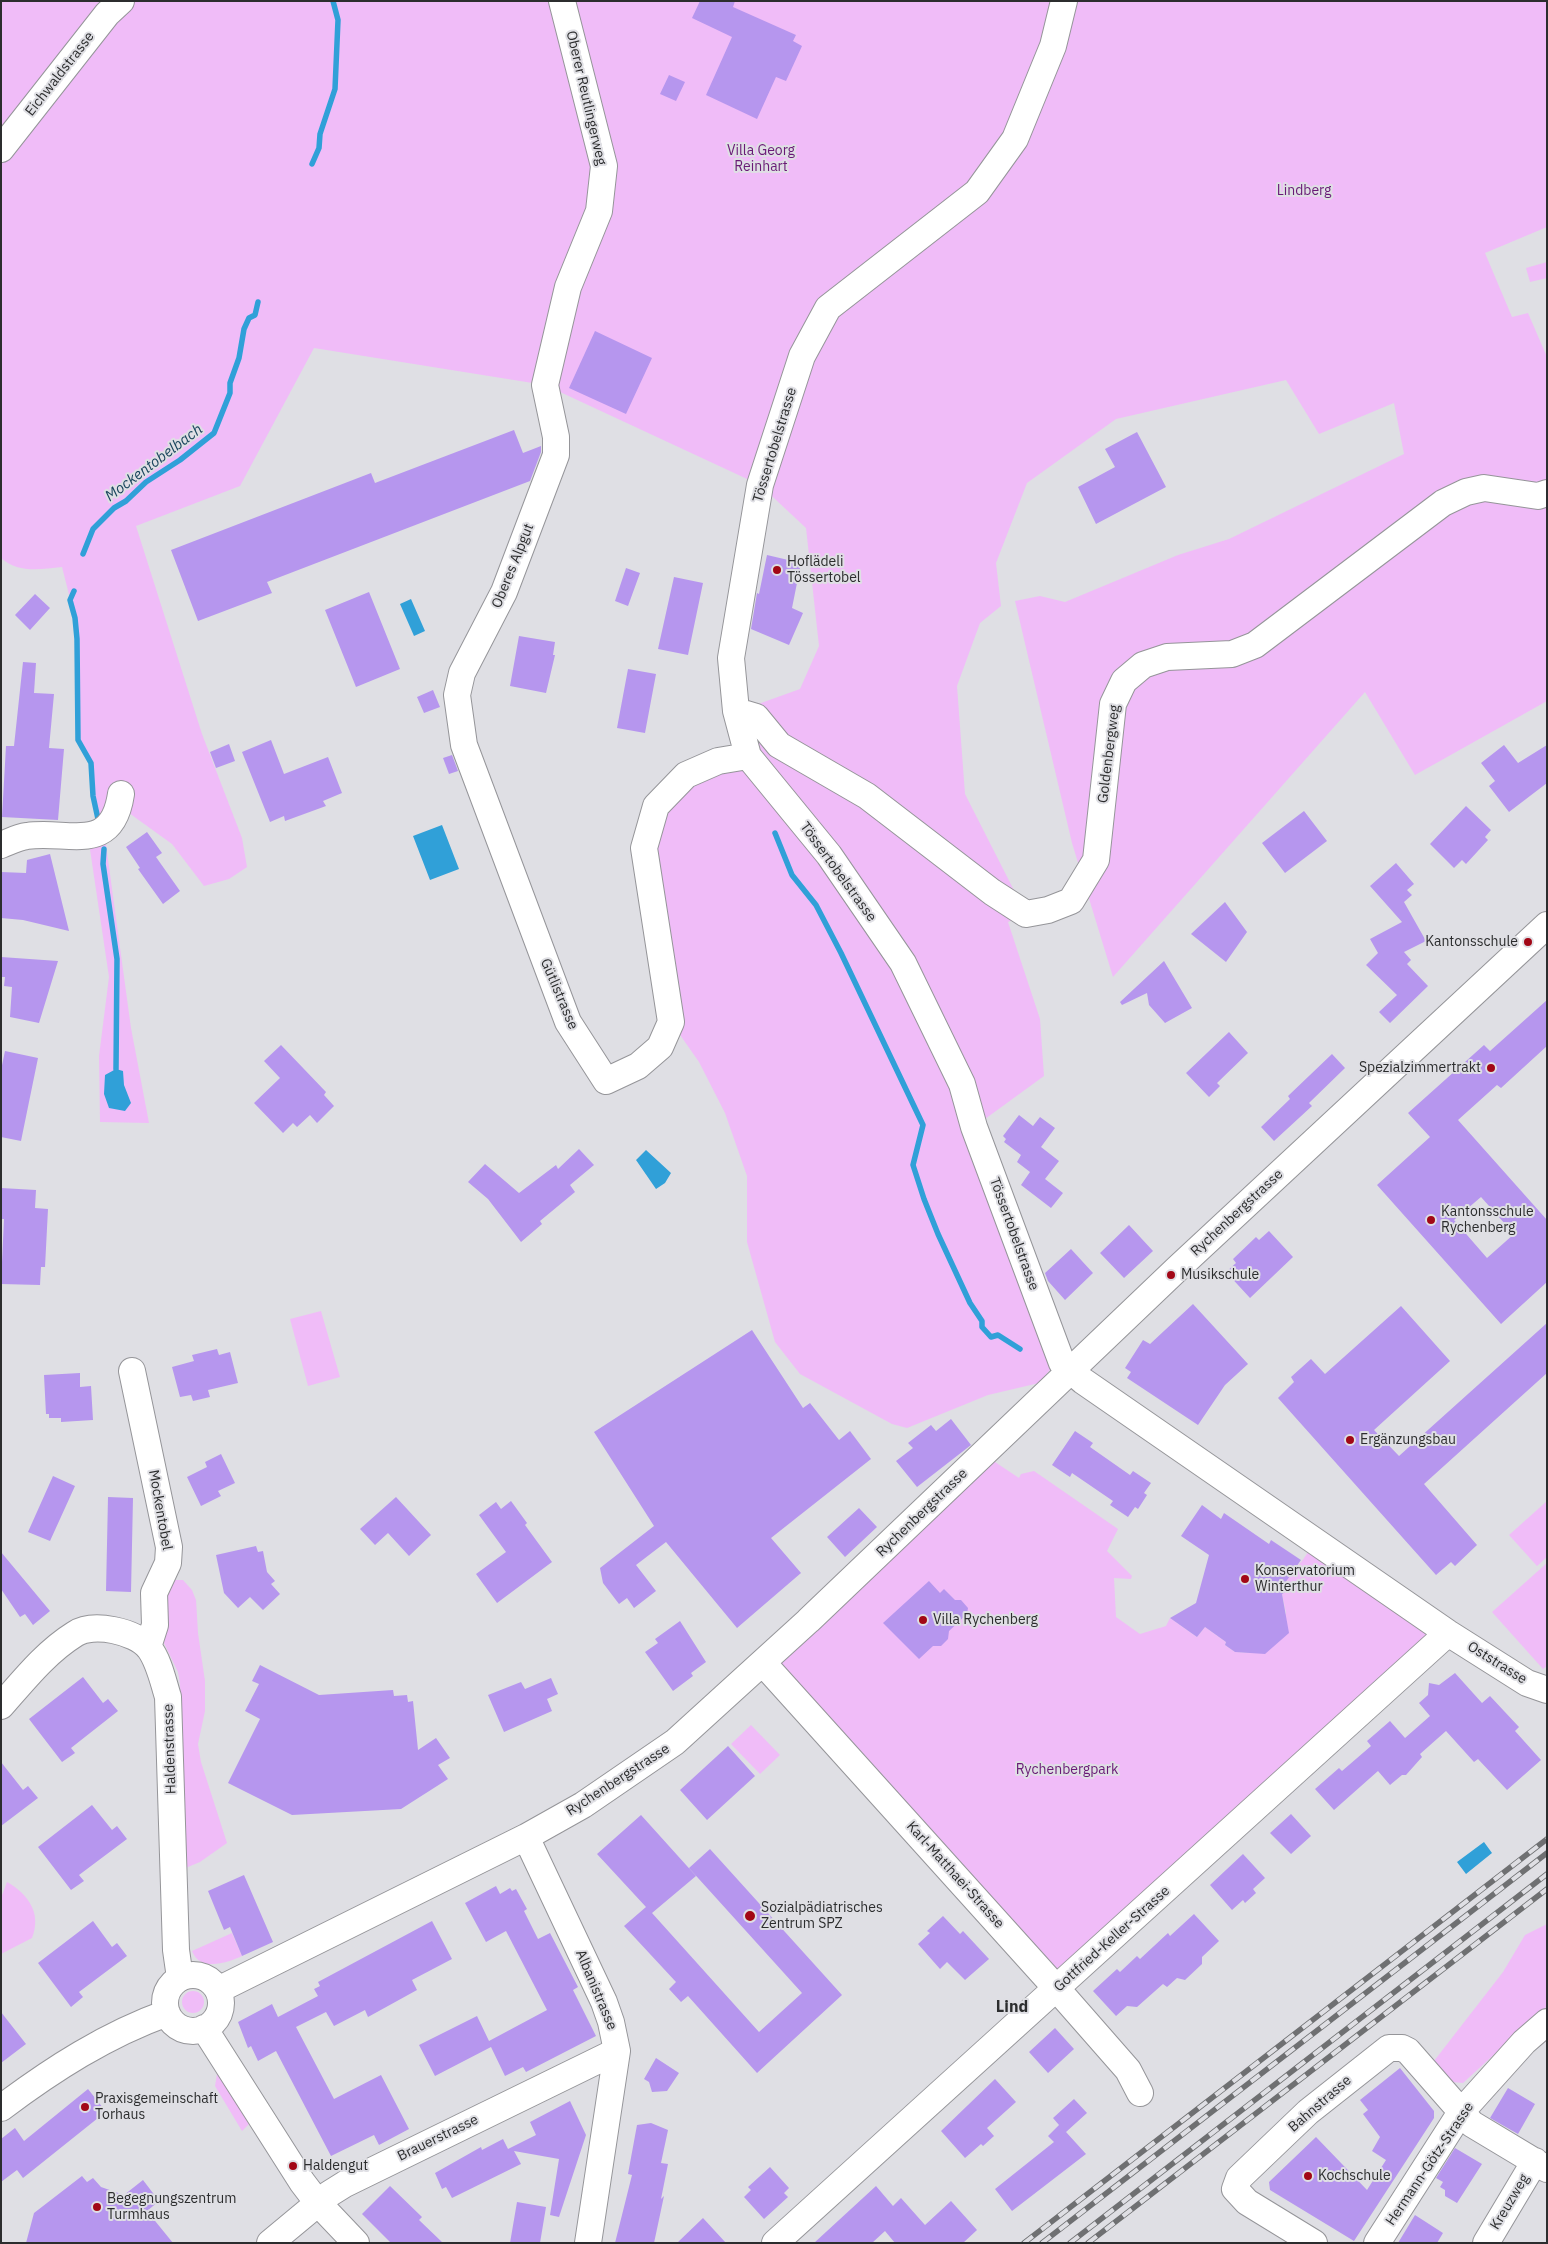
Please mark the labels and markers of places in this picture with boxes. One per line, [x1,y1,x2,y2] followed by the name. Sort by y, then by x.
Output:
[787,554,861,586] place label: Hoflädeli Tössertobel
[771,564,783,576] marker: Hoflädeli Tössertobel
[1425,934,1518,950] place label: Kantonsschule
[1522,936,1534,948] marker: Kantonsschule
[1359,1060,1481,1076] place label: Spezialzimmertrakt
[1485,1062,1497,1074] marker: Spezialzimmertrakt
[1441,1204,1534,1236] place label: Kantonsschule Rychenberg
[1425,1214,1437,1226] marker: Kantonsschule Rychenberg
[1181,1267,1259,1283] place label: Musikschule
[1165,1269,1177,1281] marker: Musikschule
[1360,1432,1456,1448] place label: Ergänzungsbau
[1344,1434,1356,1446] marker: Ergänzungsbau
[1255,1563,1355,1595] place label: Konservatorium Winterthur
[1239,1573,1251,1585] marker: Konservatorium Winterthur
[933,1612,1038,1628] place label: Villa Rychenberg
[917,1614,929,1626] marker: Villa Rychenberg
[761,1900,883,1932] place label: Sozialpädiatrisches Zentrum SPZ
[743,1909,757,1923] marker: Sozialpädiatrisches Zentrum SPZ
[95,2091,218,2124] place label: Praxisgemeinschaft Torhaus
[79,2101,91,2113] marker: Praxisgemeinschaft Torhaus
[303,2158,368,2174] place label: Haldengut
[287,2160,299,2172] marker: Haldengut
[1318,2168,1391,2184] place label: Kochschule
[1302,2170,1314,2182] marker: Kochschule
[107,2191,236,2224] place label: Begegnungszentrum Turmhaus
[91,2201,103,2213] marker: Begegnungszentrum Turmhaus

